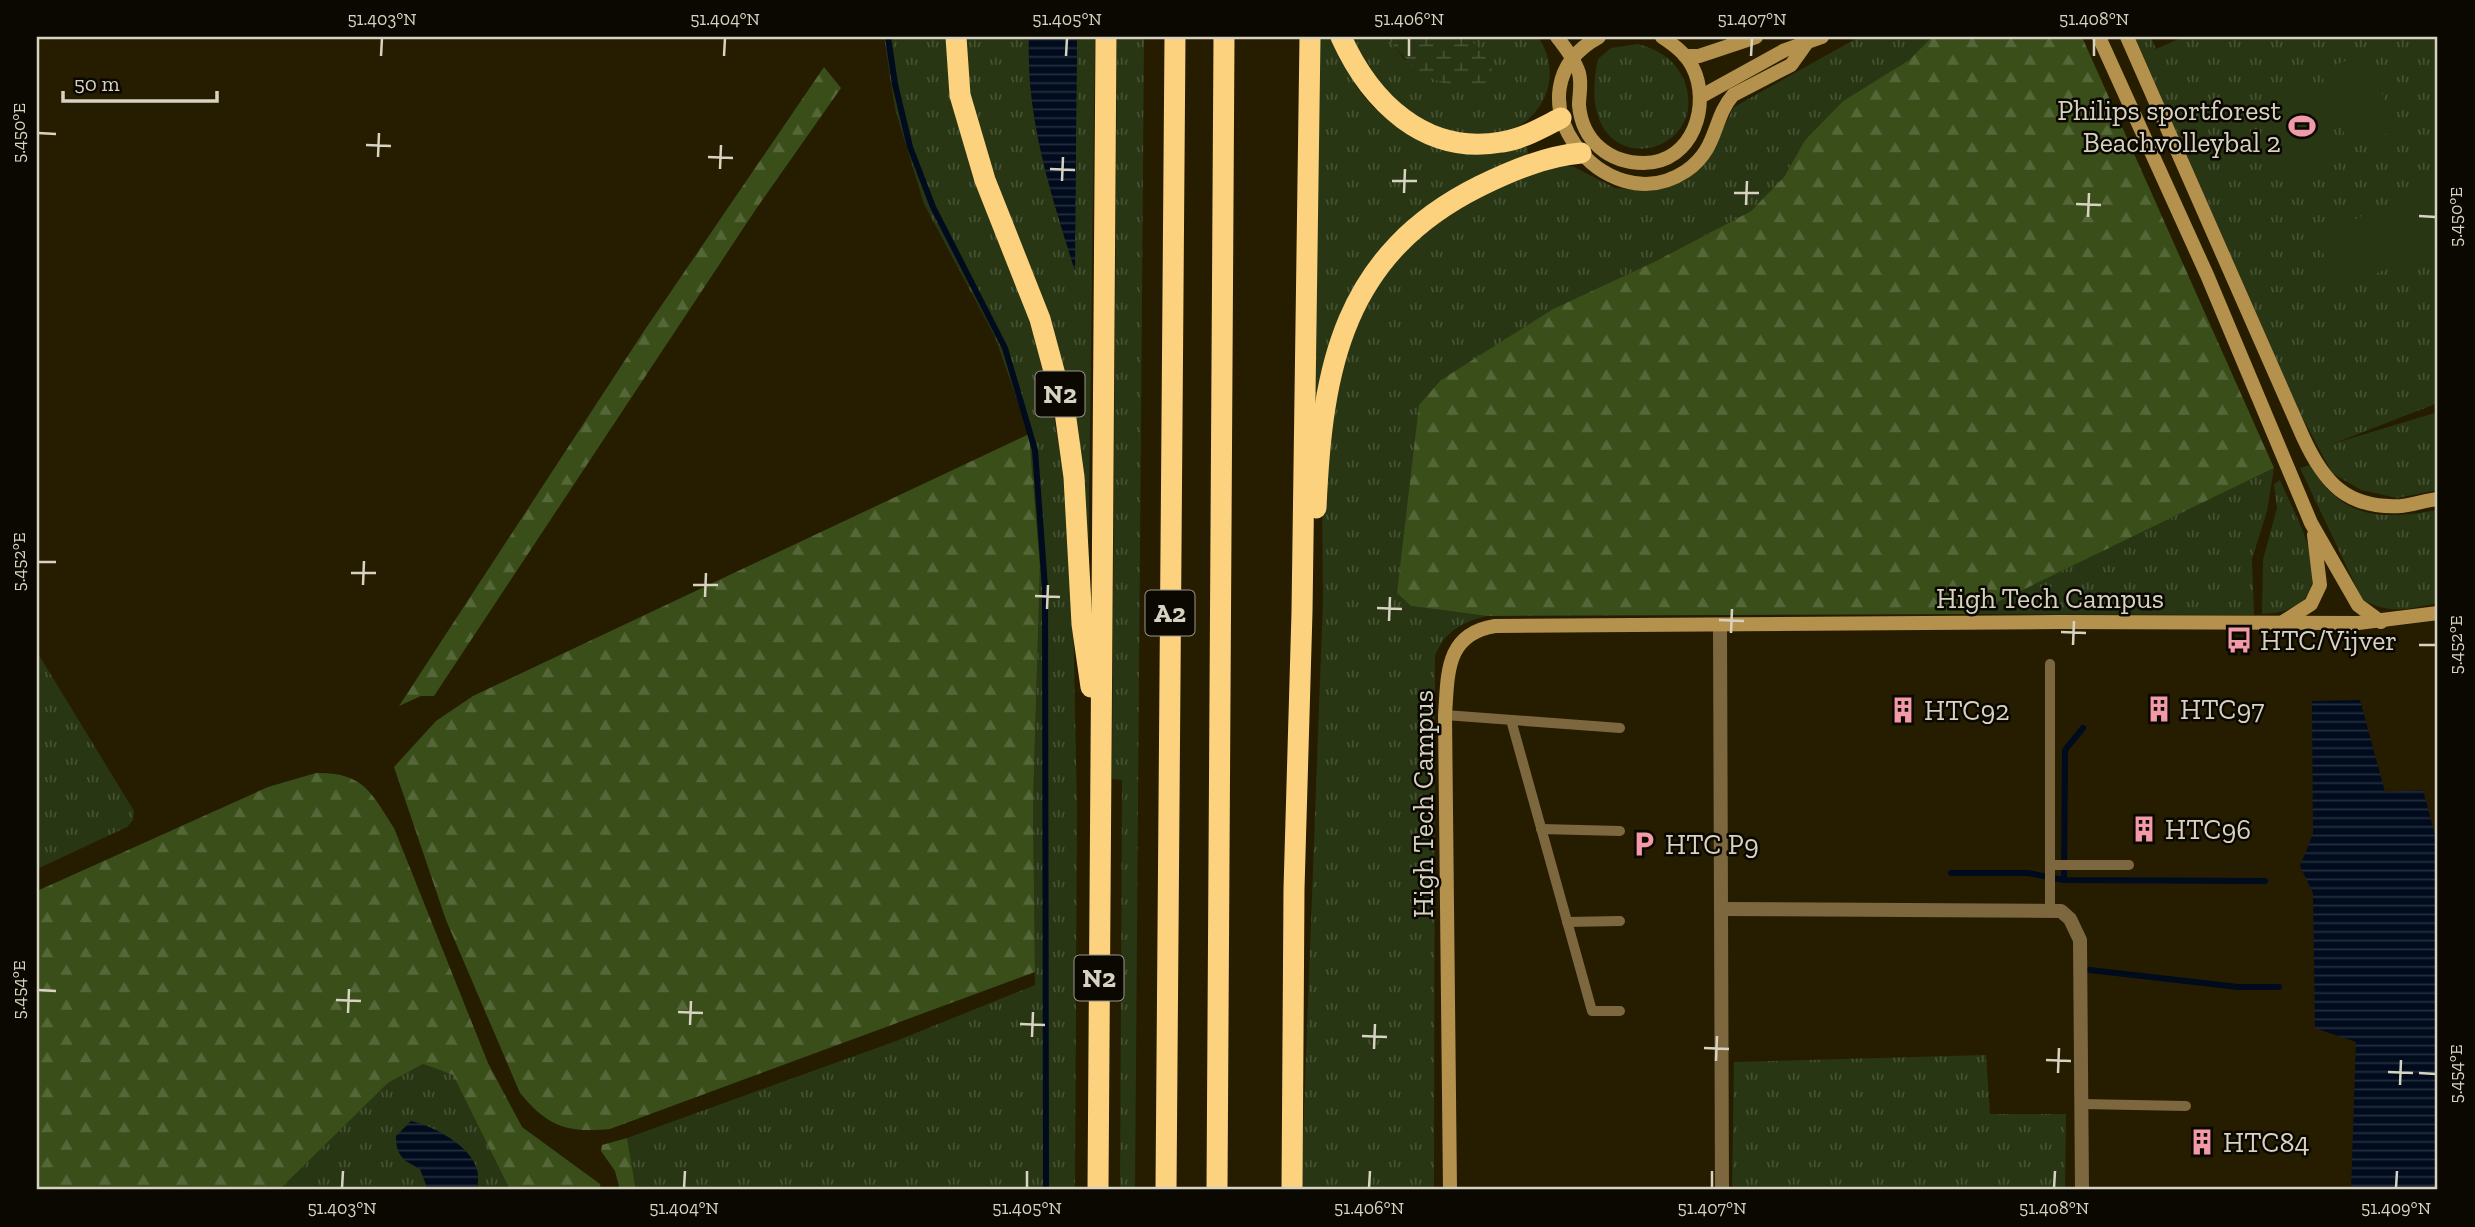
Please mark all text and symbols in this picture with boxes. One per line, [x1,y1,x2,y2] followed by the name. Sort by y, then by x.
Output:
[347,8,417,30] text: 51.403°N
[690,8,760,30] text: 51.404°N
[1032,8,1102,30] text: 51.405°N
[1374,8,1444,30] text: 51.406°N
[1718,8,1786,30] text: 51.407°N
[2059,8,2129,30] text: 51.408°N
[63,60,217,104] scale bar
[74,71,120,96] text: 50 m
[2057,94,2282,159] place label: Philips sportforest Beachvolleybal 2
[8,103,30,163] text: 5.450°E
[2287,111,2317,141] sports icon: Philips sportforest Beachvolleybal 2
[2445,187,2467,247] text: 5.450°E
[1036,372,1084,416] road number: N2
[8,533,30,591] text: 5.452°E
[1936,582,2164,615] street label: High Tech Campus
[1146,590,1194,636] road number: A2
[2445,616,2467,674] text: 5.452°E
[2260,624,2397,657] place label: HTC/Vijver
[2224,625,2254,655] bus stop icon: HTC/Vijver
[1407,690,1440,918] street label: High Tech Campus
[2180,693,2265,726] place label: HTC97
[1924,694,2010,727] place label: HTC92
[2144,694,2174,724] building icon: HTC97
[1888,695,1918,725] building icon: HTC92
[2165,813,2251,846] place label: HTC96
[2129,814,2159,844] building icon: HTC96
[1665,828,1759,861] place label: HTC P9
[1629,829,1659,859] parking icon: HTC P9
[1074,956,1124,1001] road number: N2
[8,961,30,1019] text: 5.454°E
[2445,1045,2467,1103] text: 5.454°E
[2223,1126,2310,1159] place label: HTC84
[2187,1127,2217,1157] building icon: HTC84
[307,1197,377,1219] text: 51.403°N
[649,1197,719,1219] text: 51.404°N
[992,1197,1062,1219] text: 51.405°N
[1334,1197,1404,1219] text: 51.406°N
[1678,1197,1746,1219] text: 51.407°N
[2019,1197,2089,1219] text: 51.408°N
[2361,1197,2431,1219] text: 51.409°N

